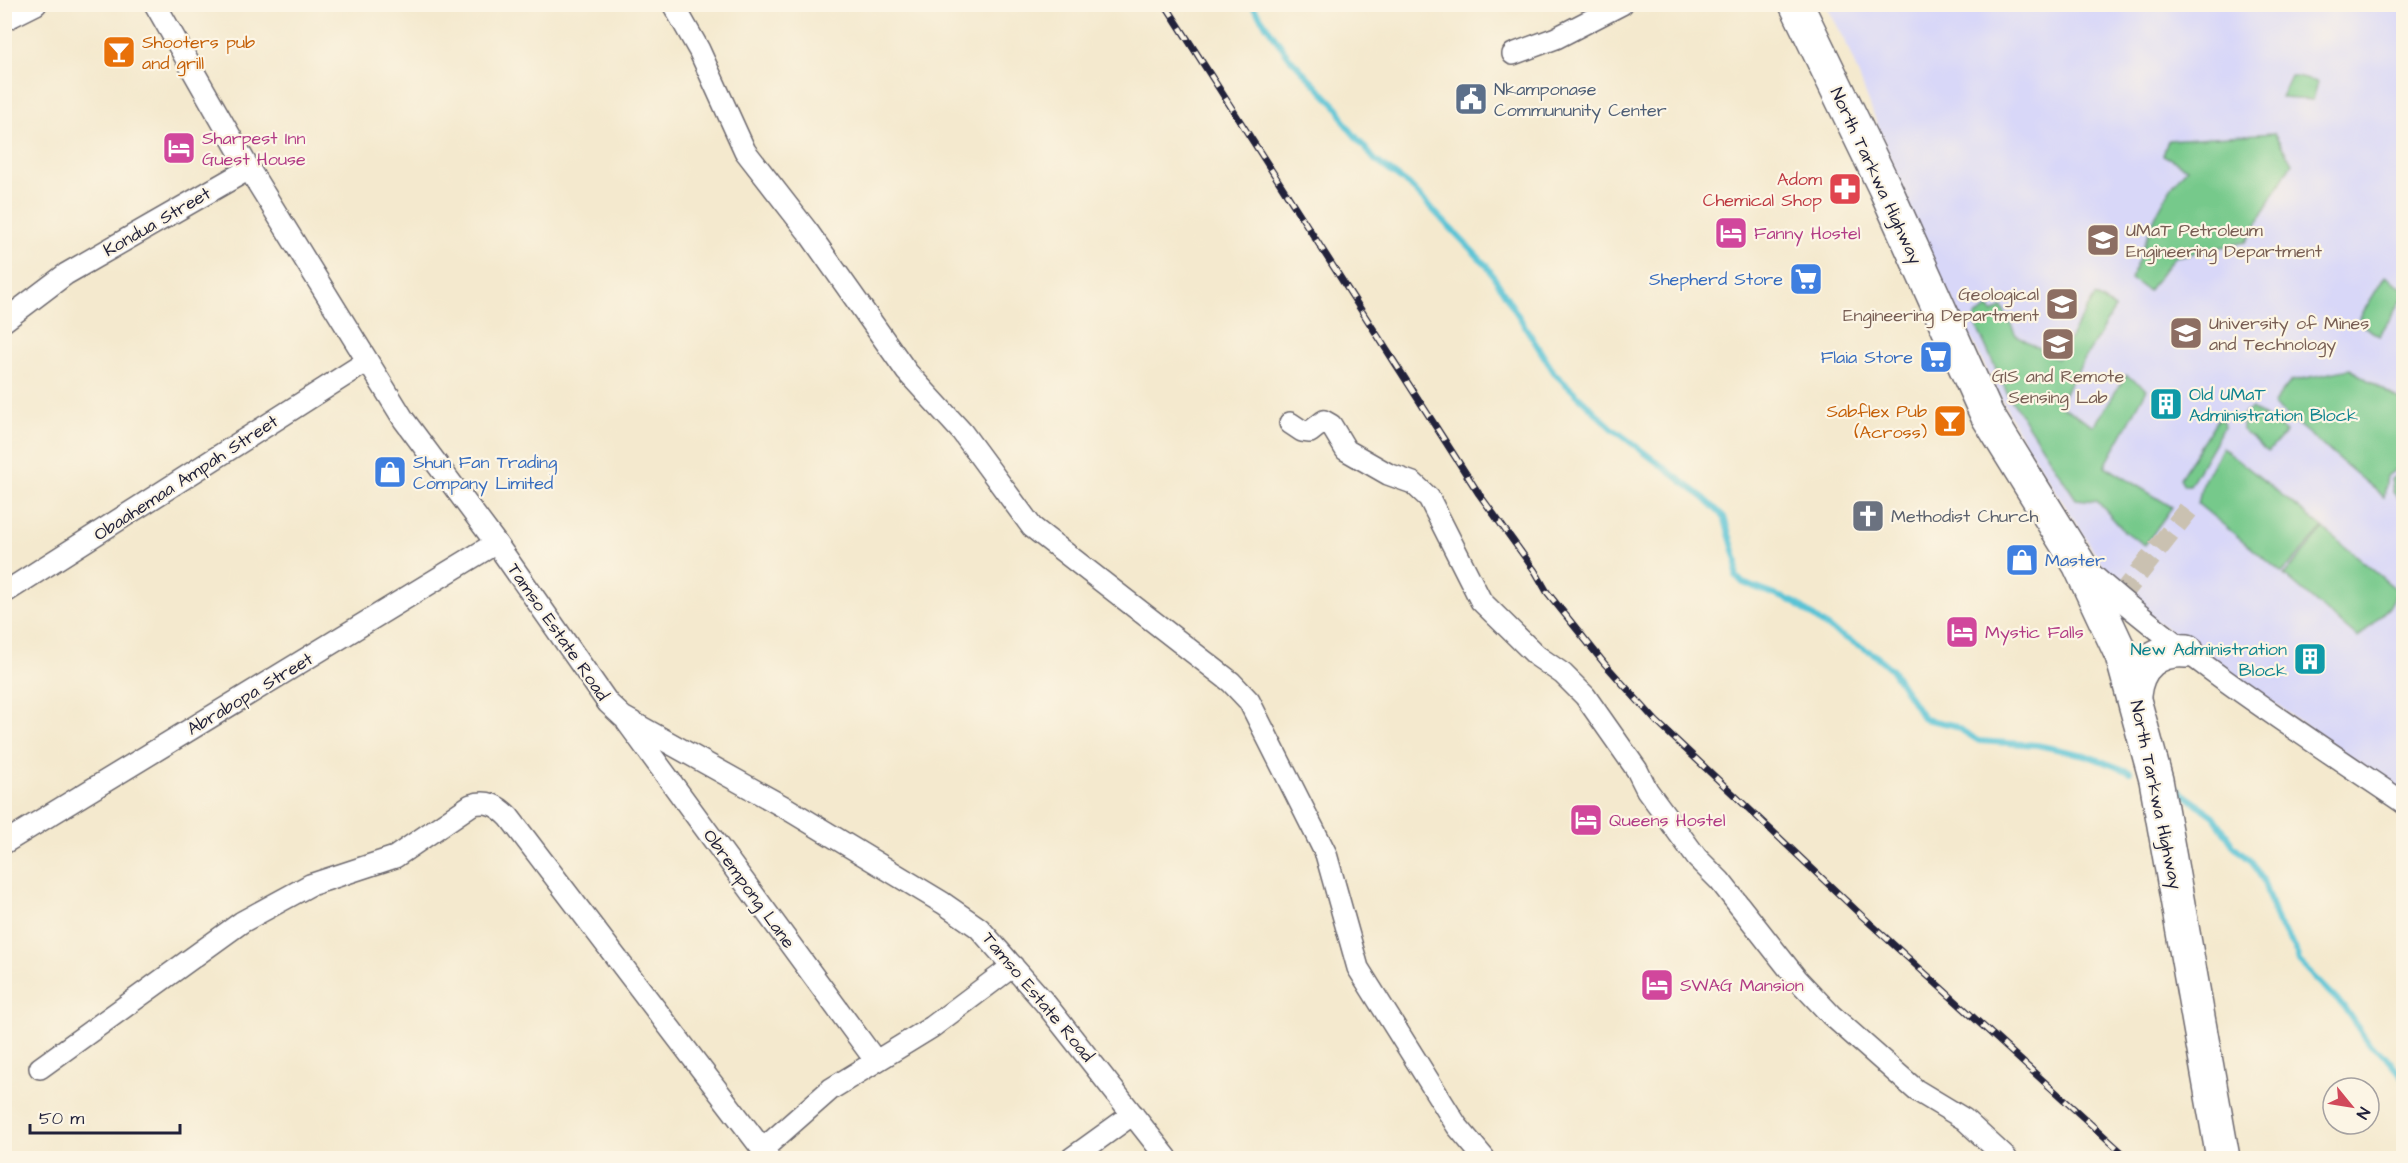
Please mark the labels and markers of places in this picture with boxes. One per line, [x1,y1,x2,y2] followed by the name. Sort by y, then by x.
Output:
[142,30,255,77] place label: Shooters pub and grill
[101,34,137,70] bar icon: Shooters pub and grill
[1494,77,1667,124] place label: Nkamponase Commununity Center
[1453,81,1489,117] public building icon: Nkamponase Commununity Center
[202,126,306,172] place label: Sharpest Inn Guest House
[161,130,197,166] hotel icon: Sharpest Inn Guest House
[1703,167,1822,213] place label: Adom Chemical Shop
[1827,171,1863,207] pharmacy icon: Adom Chemical Shop
[1713,215,1749,251] hotel icon: Fanny Hostel
[2126,218,2323,265] place label: UMaT Petroleum Engineering Department
[1754,221,1861,247] place label: Fanny Hostel
[2085,222,2121,258] school or university icon: UMaT Petroleum Engineering Department
[1788,261,1824,297] supermarket icon: Shepherd Store
[1649,267,1783,292] place label: Shepherd Store
[1843,282,2040,329] place label: Geological Engineering Department
[2044,286,2080,322] school or university icon: Geological Engineering Department
[2209,311,2369,358] place label: University of Mines and Technology
[2168,315,2204,351] school or university icon: University of Mines and Technology
[2040,326,2076,362] school or university icon: GIS and Remote Sensing Lab
[1918,339,1954,375] supermarket icon: Flaia Store
[1821,345,1913,370] place label: Flaia Store
[1992,364,2124,411] place label: GIS and Remote Sensing Lab
[2189,382,2358,428] place label: Old UMaT Administration Block
[2148,386,2184,422] building icon: Old UMaT Administration Block
[1827,399,1927,445] place label: Sabflex Pub (Across)
[1932,403,1968,439] bar icon: Sabflex Pub (Across)
[413,450,557,497] place label: Shun Fan Trading Company Limited
[372,454,408,490] shop icon: Shun Fan Trading Company Limited
[1850,498,1886,534] church icon: Methodist Church
[1891,504,2039,529] place label: Methodist Church
[2004,542,2040,578] shop icon: Master
[2045,548,2105,573] place label: Master
[1944,614,1980,650] hotel icon: Mystic Falls
[1985,620,2084,646] place label: Mystic Falls
[2130,637,2287,683] place label: New Administration Block
[2292,641,2328,677] building icon: New Administration Block
[1568,802,1604,838] hotel icon: Queens Hostel
[1609,808,1726,833] place label: Queens Hostel
[1639,967,1675,1003] hotel icon: SWAG Mansion
[1680,973,1804,998] place label: SWAG Mansion

